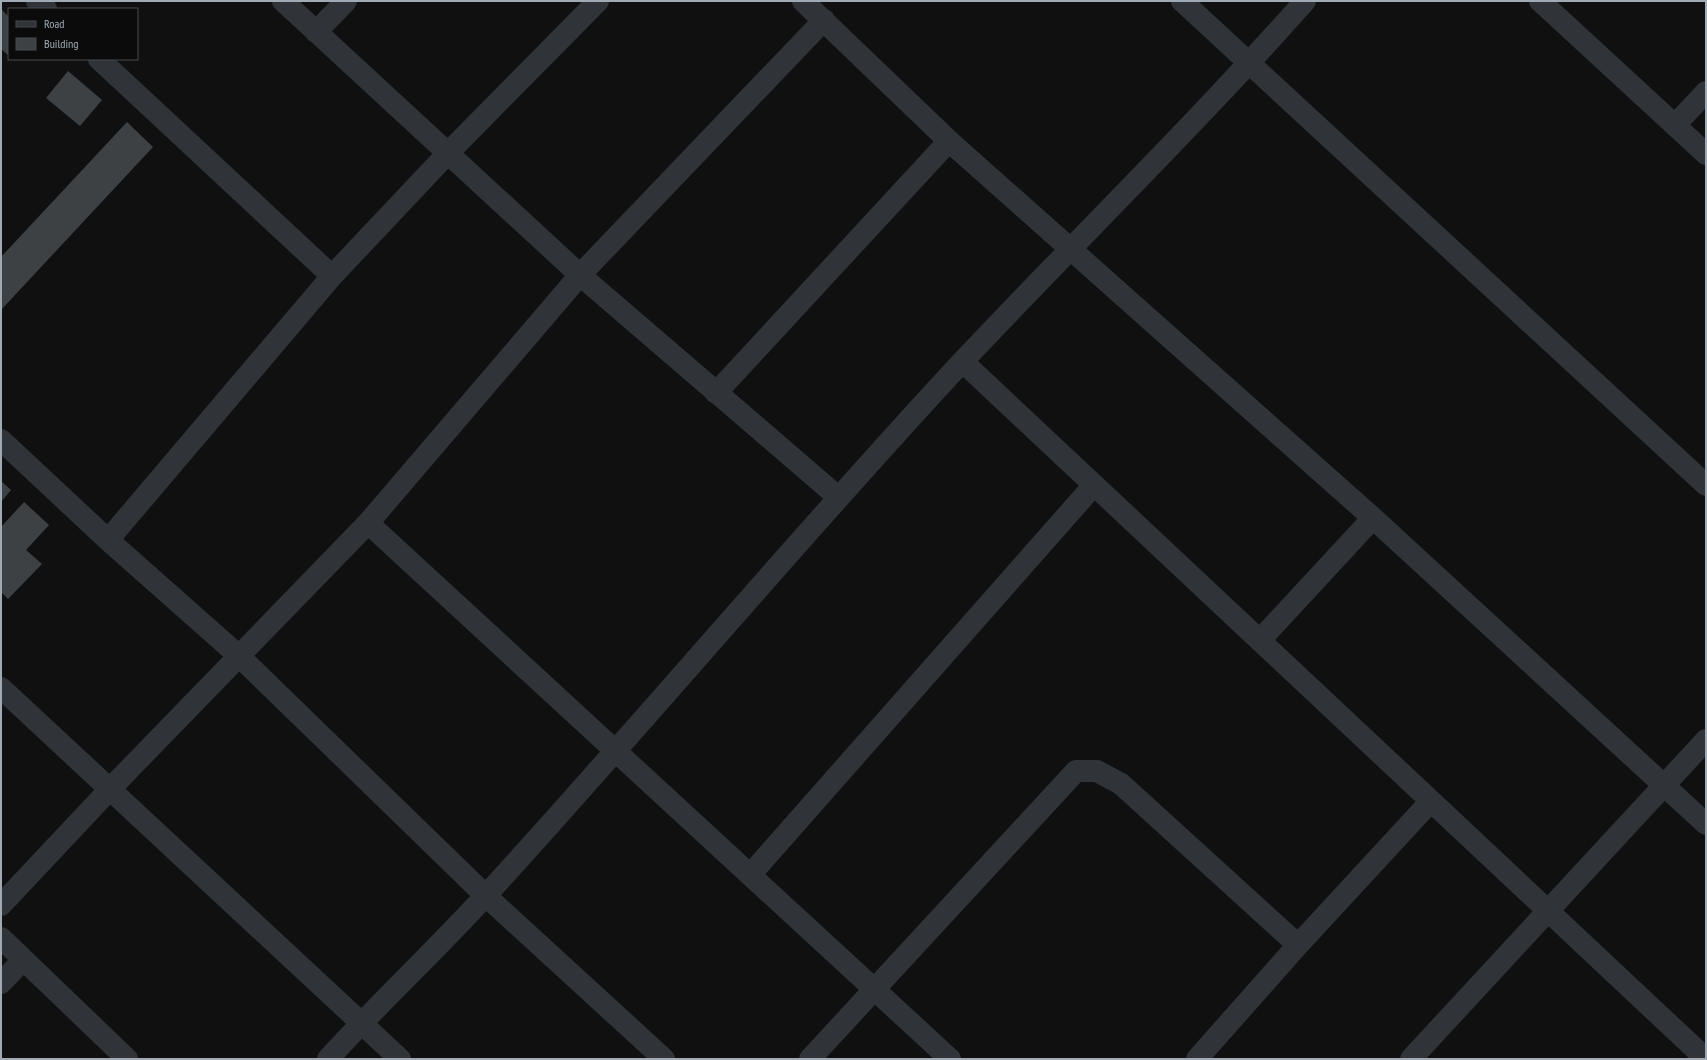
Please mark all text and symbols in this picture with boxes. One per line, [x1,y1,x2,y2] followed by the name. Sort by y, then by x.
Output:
[8,8,138,60] legend
[44,16,64,31] text: Road
[44,36,79,51] text: Building

